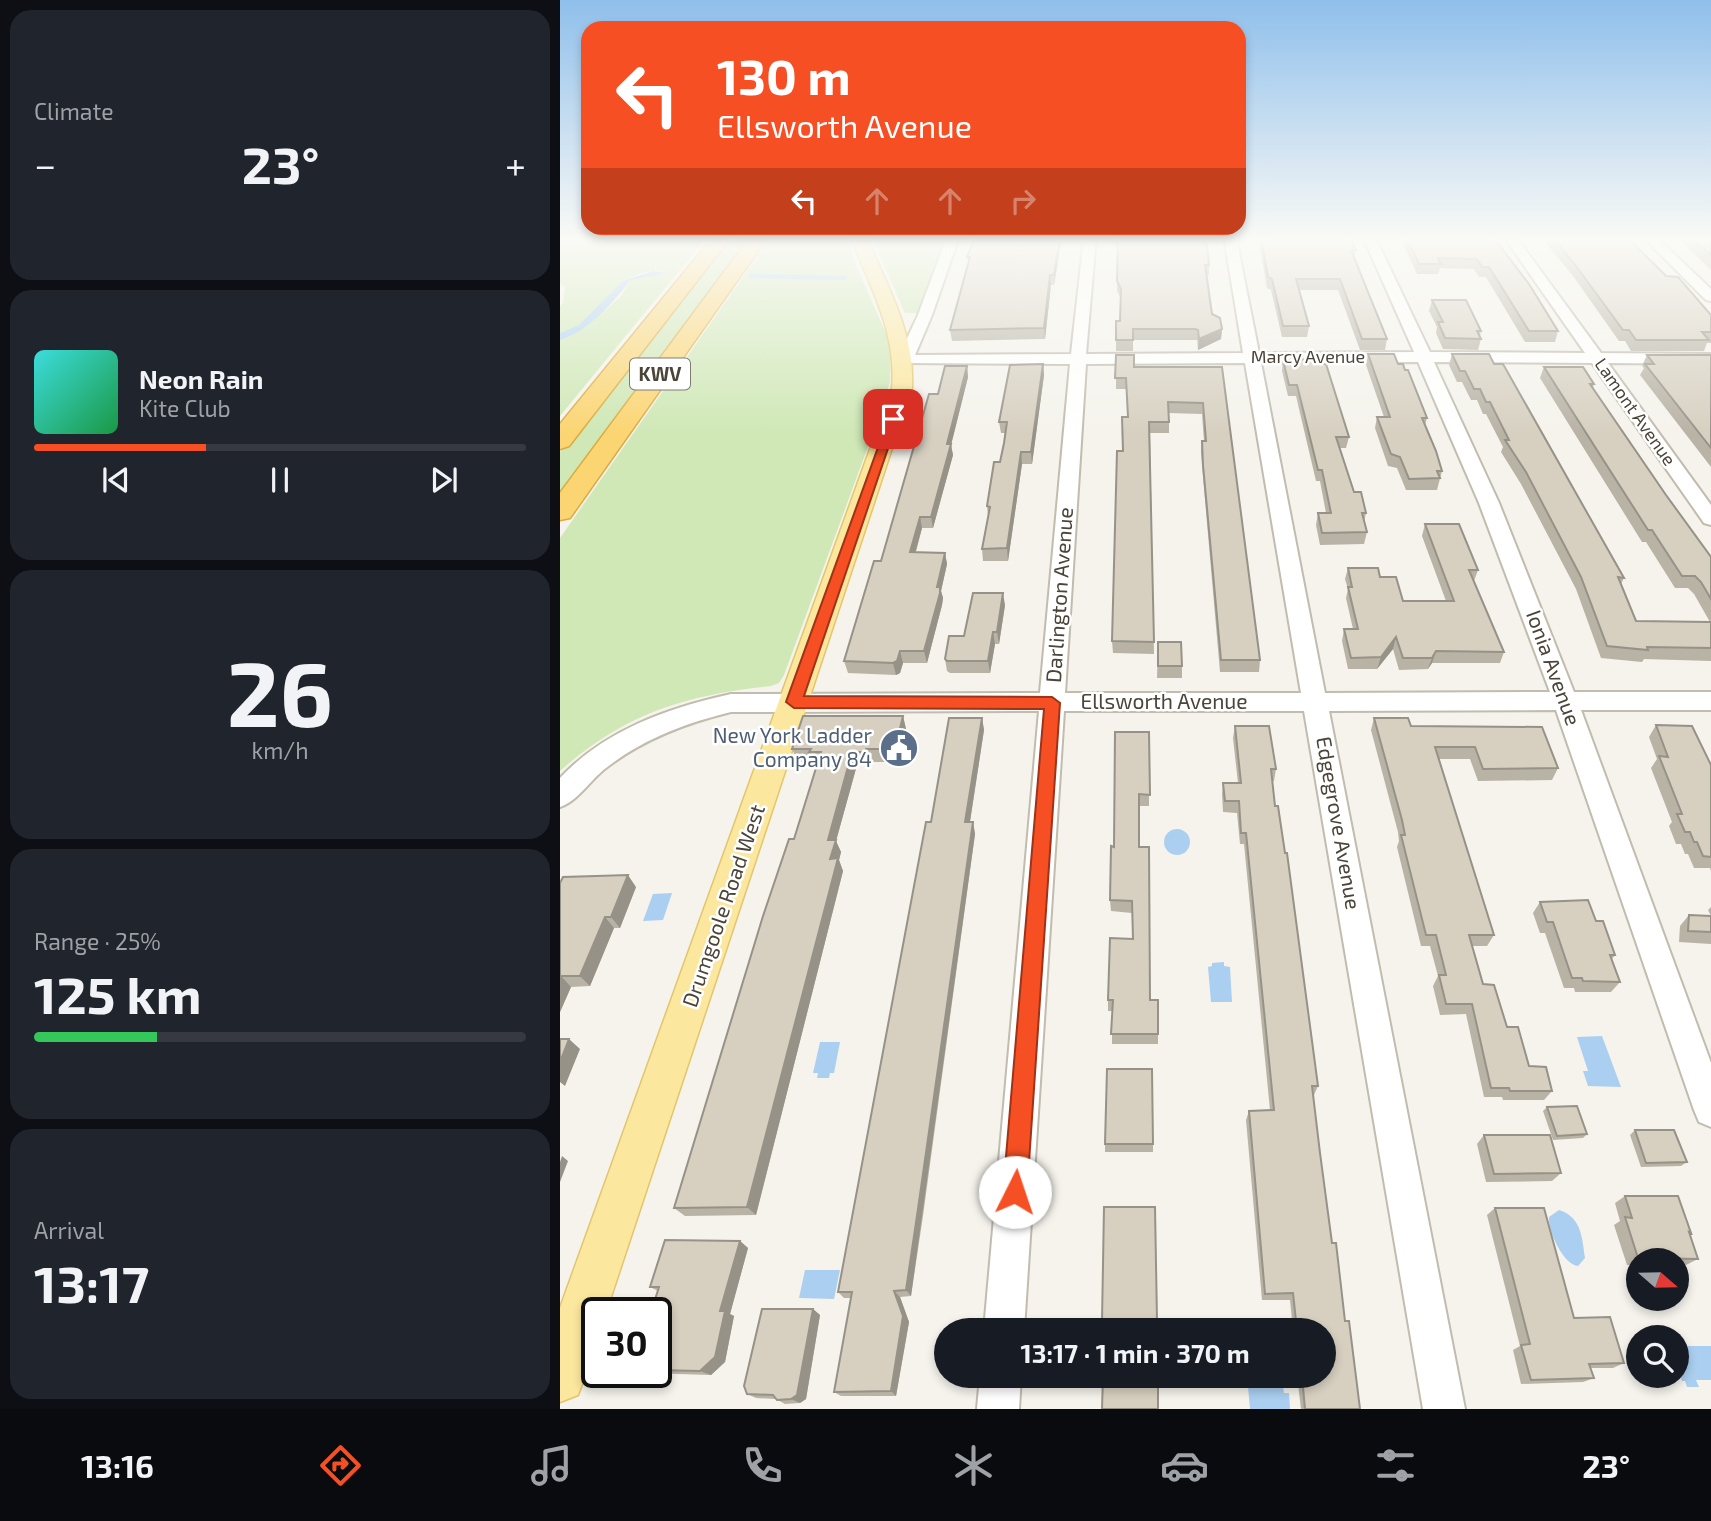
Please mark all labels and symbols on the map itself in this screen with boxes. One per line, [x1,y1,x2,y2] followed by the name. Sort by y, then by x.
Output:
[1251,345,1365,367] street label: Marcy Avenue
[1591,353,1681,469] street label: Lamont Avenue
[630,358,690,390] road number: KWV
[863,389,923,449] pin
[1040,506,1077,684] street label: Darlington Avenue
[1522,606,1587,729] street label: Ionia Avenue
[1080,688,1248,713] street label: Ellsworth Avenue
[713,722,873,771] place label: New York Ladder Company 84
[878,727,920,769] public building icon: New York Ladder Company 84
[1312,734,1367,911] street label: Edgegrove Avenue
[676,801,769,1010] street label: Drumgoole Road West
[978,1155,1052,1229] position arrow
[1626,1248,1689,1311] north arrow
[581,1297,672,1388] speed limit sign: 30

